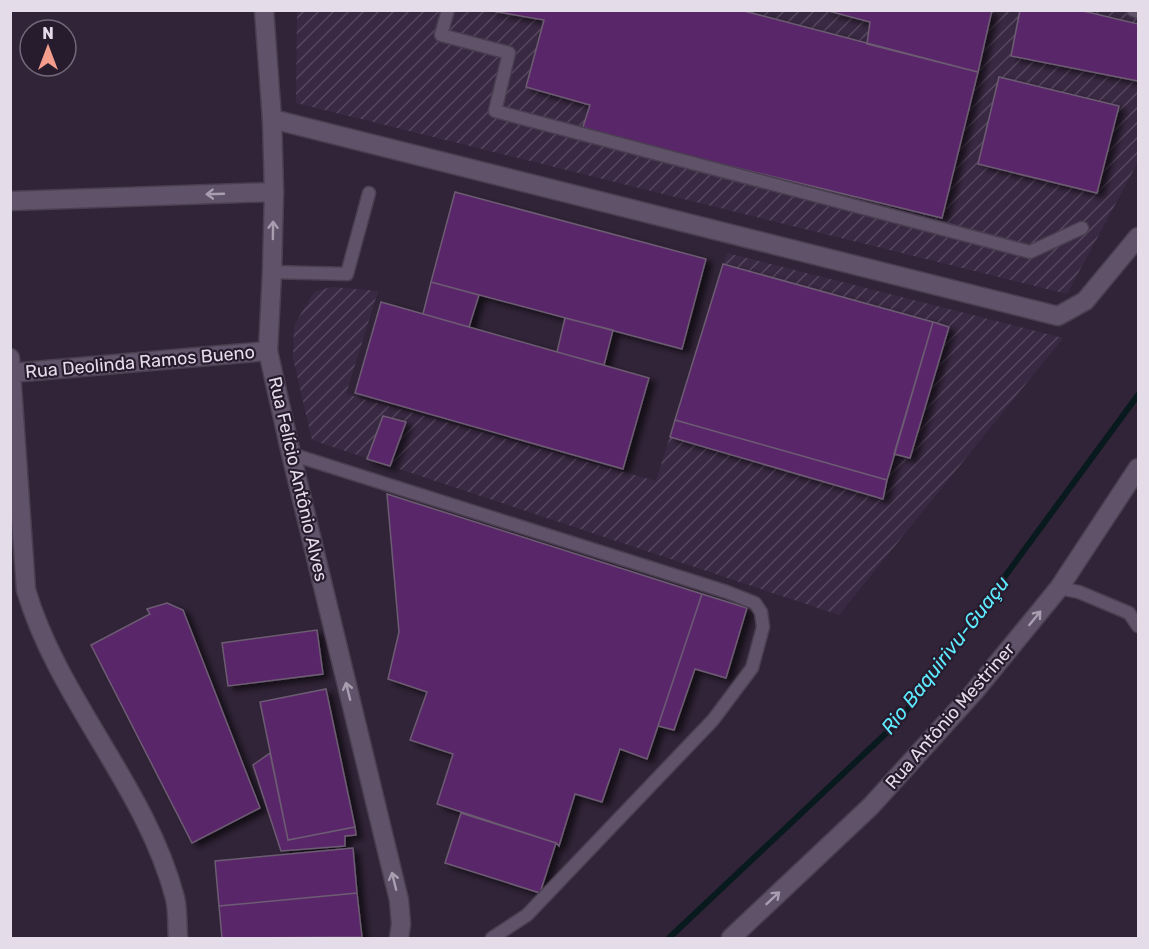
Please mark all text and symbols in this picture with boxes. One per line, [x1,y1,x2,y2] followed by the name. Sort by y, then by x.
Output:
[18,18,78,78] north arrow
[42,24,54,43] text: N
[206,188,226,199] one-way arrow
[267,220,279,240] one-way arrow
[24,341,256,383] street label: Rua Deolinda Ramos Bueno
[264,374,332,584] street label: Rua Felício Antônio Alves
[876,571,1014,739] water label: Rio Baquirivu-Guaçu
[1028,610,1041,626] one-way arrow
[881,638,1020,794] street label: Rua Antônio Mestriner
[342,682,354,701] one-way arrow
[388,872,400,891] one-way arrow
[766,891,781,906] one-way arrow

